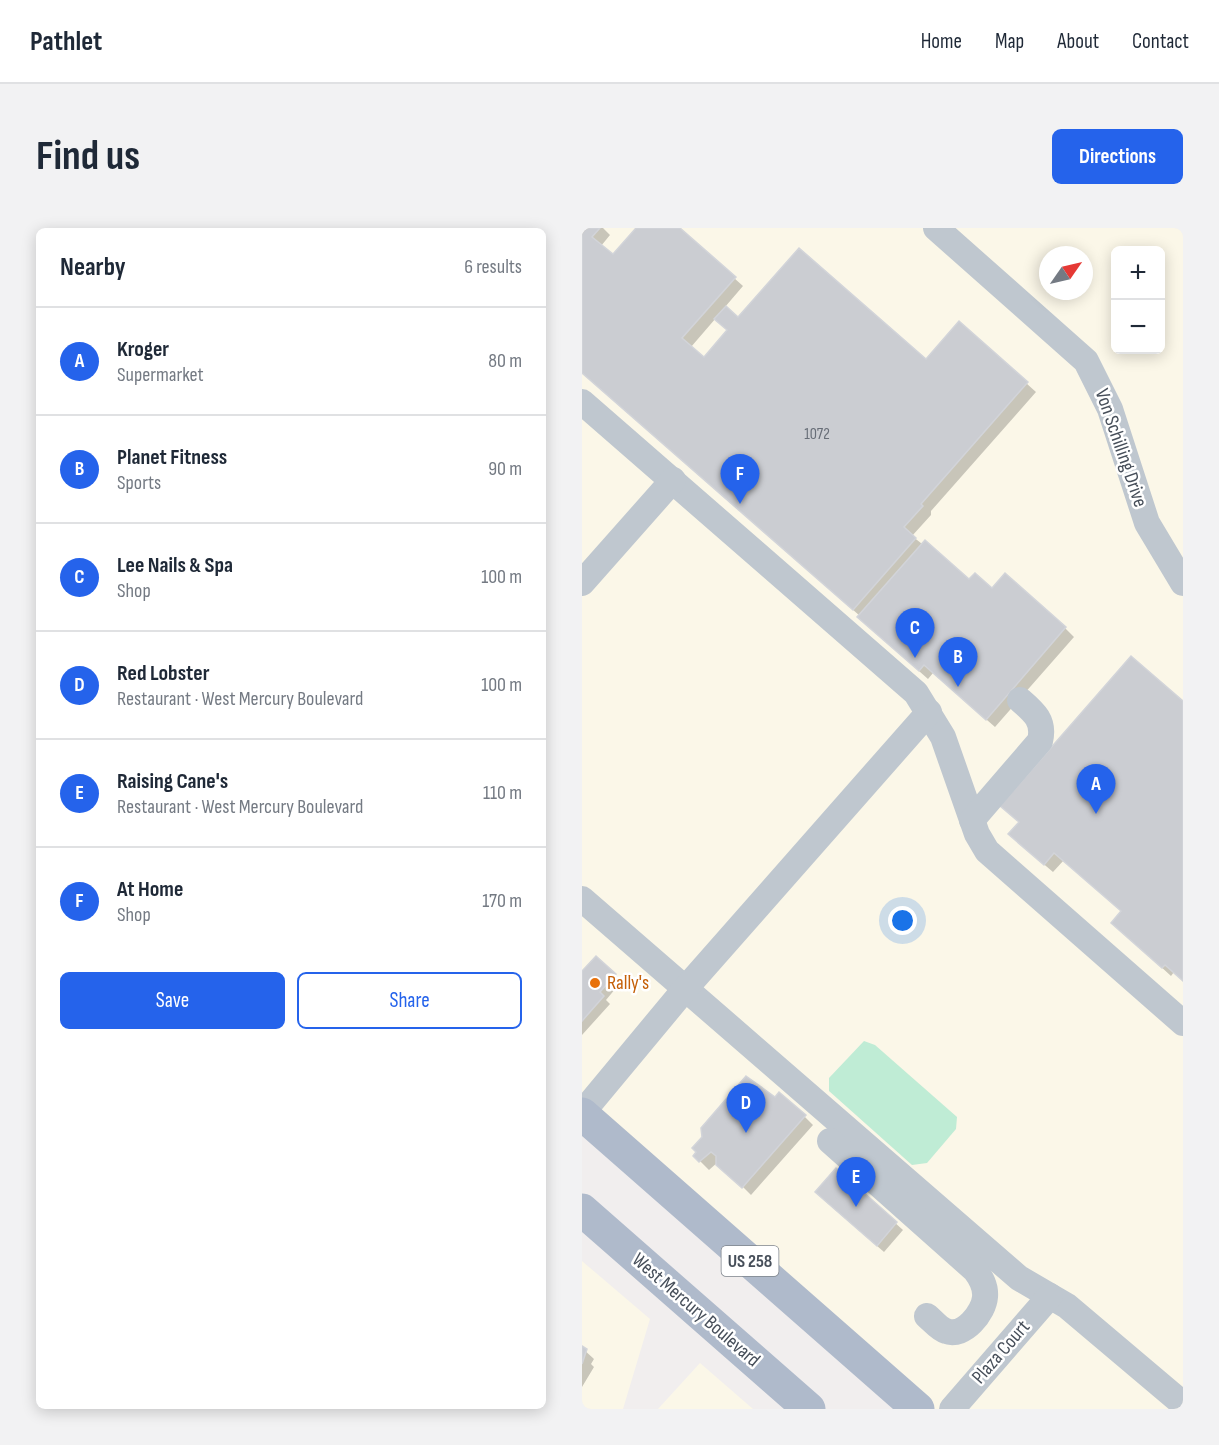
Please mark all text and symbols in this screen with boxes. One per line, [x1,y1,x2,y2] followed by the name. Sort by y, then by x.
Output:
[30,25,102,58] text: Pathlet
[921,29,962,54] text: Home
[995,29,1024,54] text: Map
[1057,29,1099,54] text: About
[1132,29,1189,54] text: Contact
[1052,129,1183,184] button: Directions
[36,131,140,182] text: Find us
[1039,246,1093,300] north arrow
[1111,246,1165,354] map controls
[1111,246,1165,300] button: +
[60,252,126,283] text: Nearby
[464,255,522,279] text: 6 results
[1111,300,1165,354] button: −
[117,336,169,363] text: Kroger
[75,349,84,373] text: A
[488,349,522,373] text: 80 m
[117,363,204,387] text: Supermarket
[1090,386,1152,510] street label: Von Schilling Drive
[804,425,830,444] house number: 1072
[117,444,227,471] text: Planet Fitness
[720,454,760,504] pin: F
[75,457,84,481] text: B
[488,457,522,481] text: 90 m
[117,471,161,495] text: Sports
[117,552,233,579] text: Lee Nails & Spa
[74,565,85,589] text: C
[481,565,522,589] text: 100 m
[117,579,151,603] text: Shop
[896,608,934,658] pin: C
[938,638,977,687] pin: B
[117,660,209,687] text: Red Lobster
[74,673,85,697] text: D
[481,673,522,697] text: 100 m
[117,687,363,711] text: Restaurant · West Mercury Boulevard
[1076,764,1116,814] pin: A
[117,768,228,795] text: Raising Cane's
[75,781,84,805] text: E
[483,781,522,805] text: 110 m
[117,795,363,819] text: Restaurant · West Mercury Boulevard
[117,876,183,903] text: At Home
[75,889,84,913] text: F
[482,889,522,913] text: 170 m
[117,903,151,927] text: Shop
[888,906,917,935] your location
[607,971,649,995] place label: Rally's
[60,972,285,1029] button: Save
[297,972,522,1029] button: Share
[588,976,602,990] marker: Rally's
[726,1084,766,1133] pin: D
[836,1158,876,1207] pin: E
[722,1246,778,1276] road number: US 258
[627,1248,765,1372] street label: West Mercury Boulevard
[967,1315,1035,1389] street label: Plaza Court

